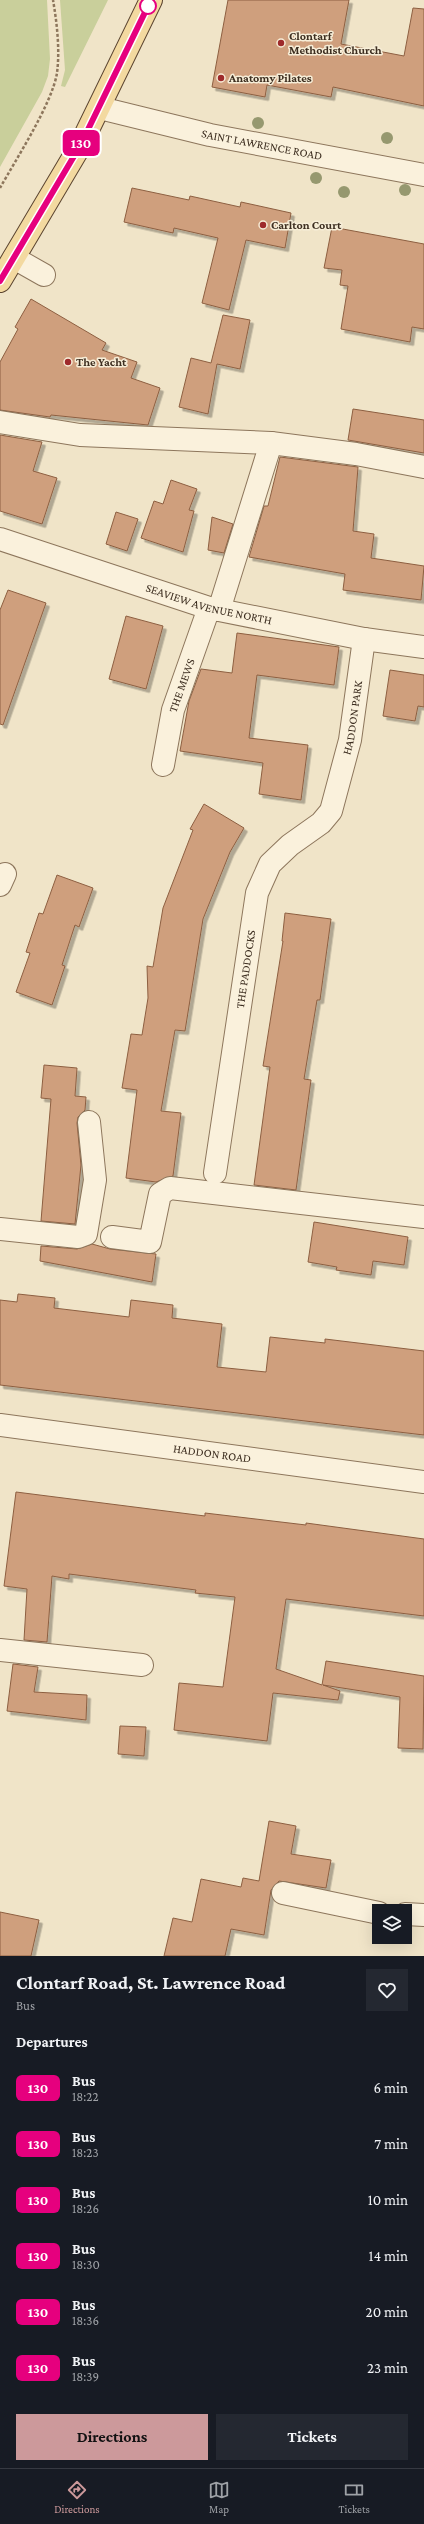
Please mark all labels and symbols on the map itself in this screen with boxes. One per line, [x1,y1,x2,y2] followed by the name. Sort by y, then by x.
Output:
[139,0,157,15] unlabelled marker
[289,29,382,57] place label: Clontarf Methodist Church
[276,38,286,48] marker: Clontarf Methodist Church
[228,71,312,85] place label: Anatomy Pilates
[216,73,226,83] marker: Anatomy Pilates
[200,126,323,163] street label: SAINT LAWRENCE ROAD
[58,130,104,156] line badge: 130
[271,218,342,232] place label: Carlton Court
[258,220,268,230] marker: Carlton Court
[76,355,127,369] place label: The Yacht
[63,357,73,367] marker: The Yacht
[144,581,273,627] street label: SEAVIEW AVENUE NORTH
[166,656,198,714] street label: THE MEWS
[339,680,365,756] street label: HADDON PARK
[233,929,258,1009] street label: THE PADDOCKS
[172,1441,252,1466] street label: HADDON ROAD

